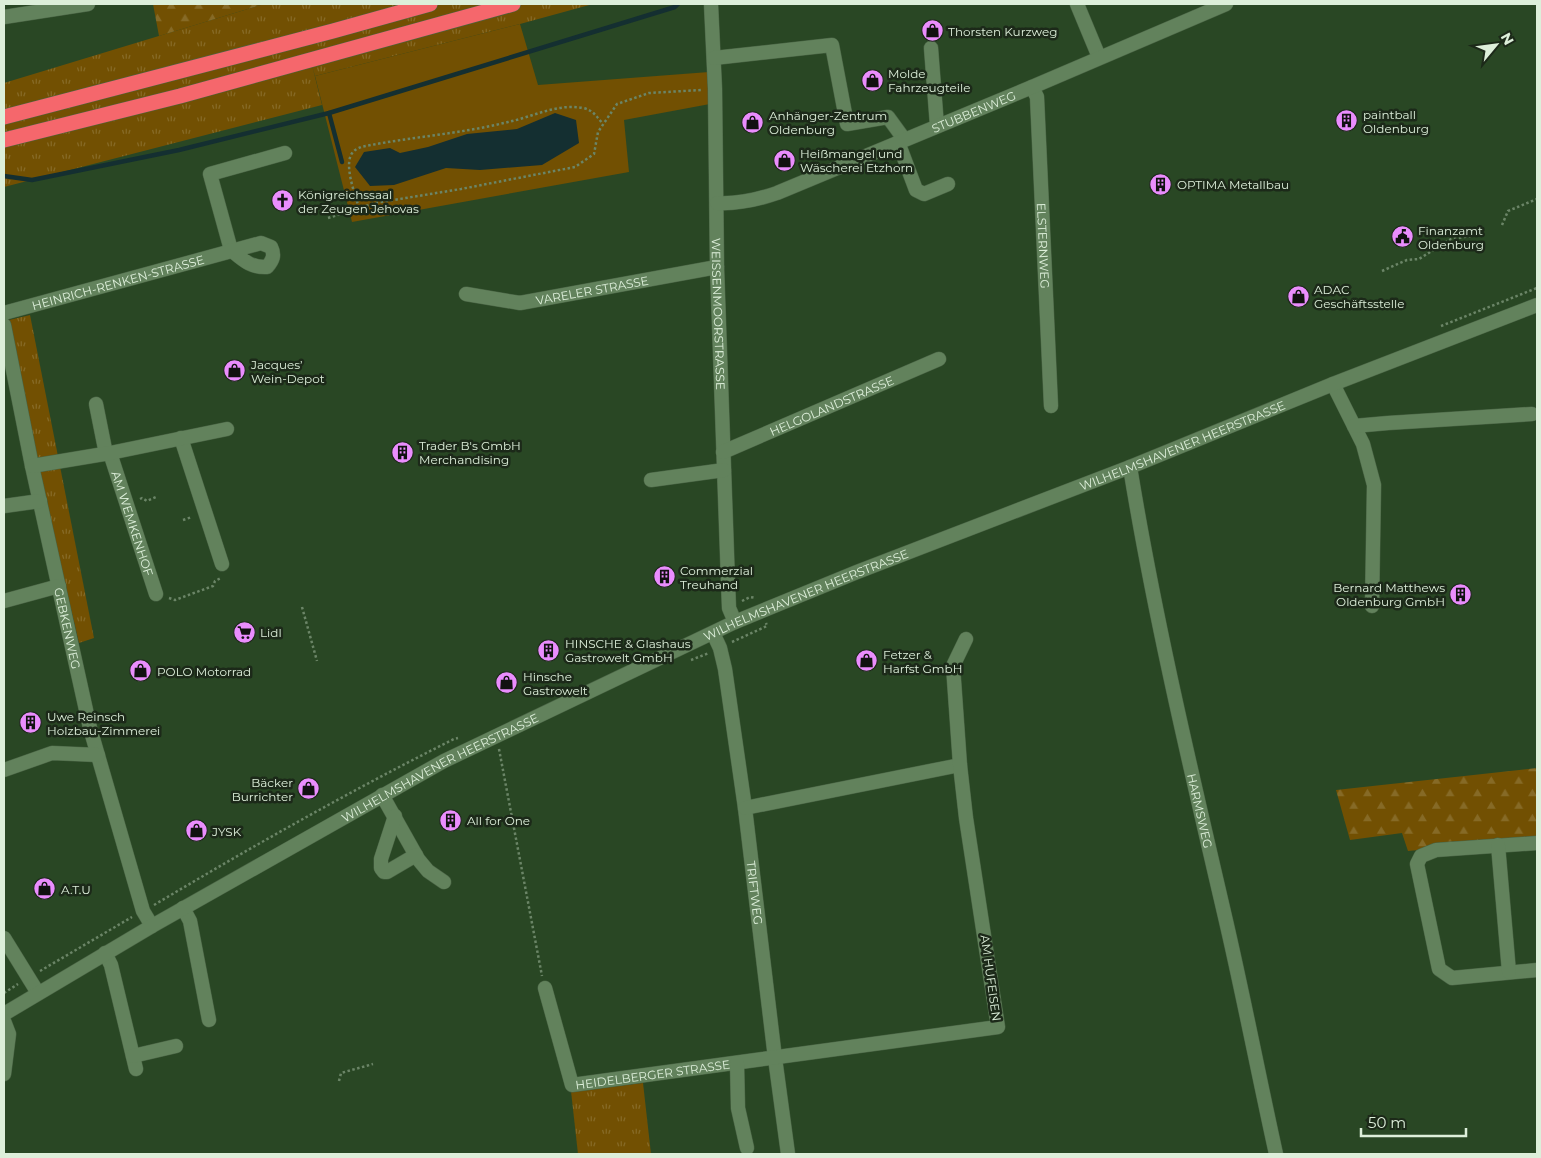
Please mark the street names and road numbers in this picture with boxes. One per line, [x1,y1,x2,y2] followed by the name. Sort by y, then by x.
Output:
[929,87,1018,135] street label: STUBBENWEG
[1034,202,1053,289] street label: ELSTERNWEG
[709,238,729,390] street label: WEISSENMOORSTRASSE
[30,251,206,313] street label: HEINRICH-RENKEN-STRASSE
[534,272,650,308] street label: VARELER STRASSE
[767,372,896,439] street label: HELGOLANDSTRASSE
[1077,397,1287,493] street label: WILHELMSHAVENER HEERSTRASSE
[109,469,157,578] street label: AM WEMKENHOF
[701,546,910,643] street label: WILHELMSHAVENER HEERSTRASSE
[52,586,84,670] street label: GEBKENWEG
[339,710,541,825] street label: WILHELMSHAVENER HEERSTRASSE
[1185,772,1216,850] street label: HARMSWEG
[744,860,766,926] street label: TRIFTWEG
[978,934,1004,1022] street label: AM HUFEISEN
[574,1056,731,1092] street label: HEIDELBERGER STRASSE

